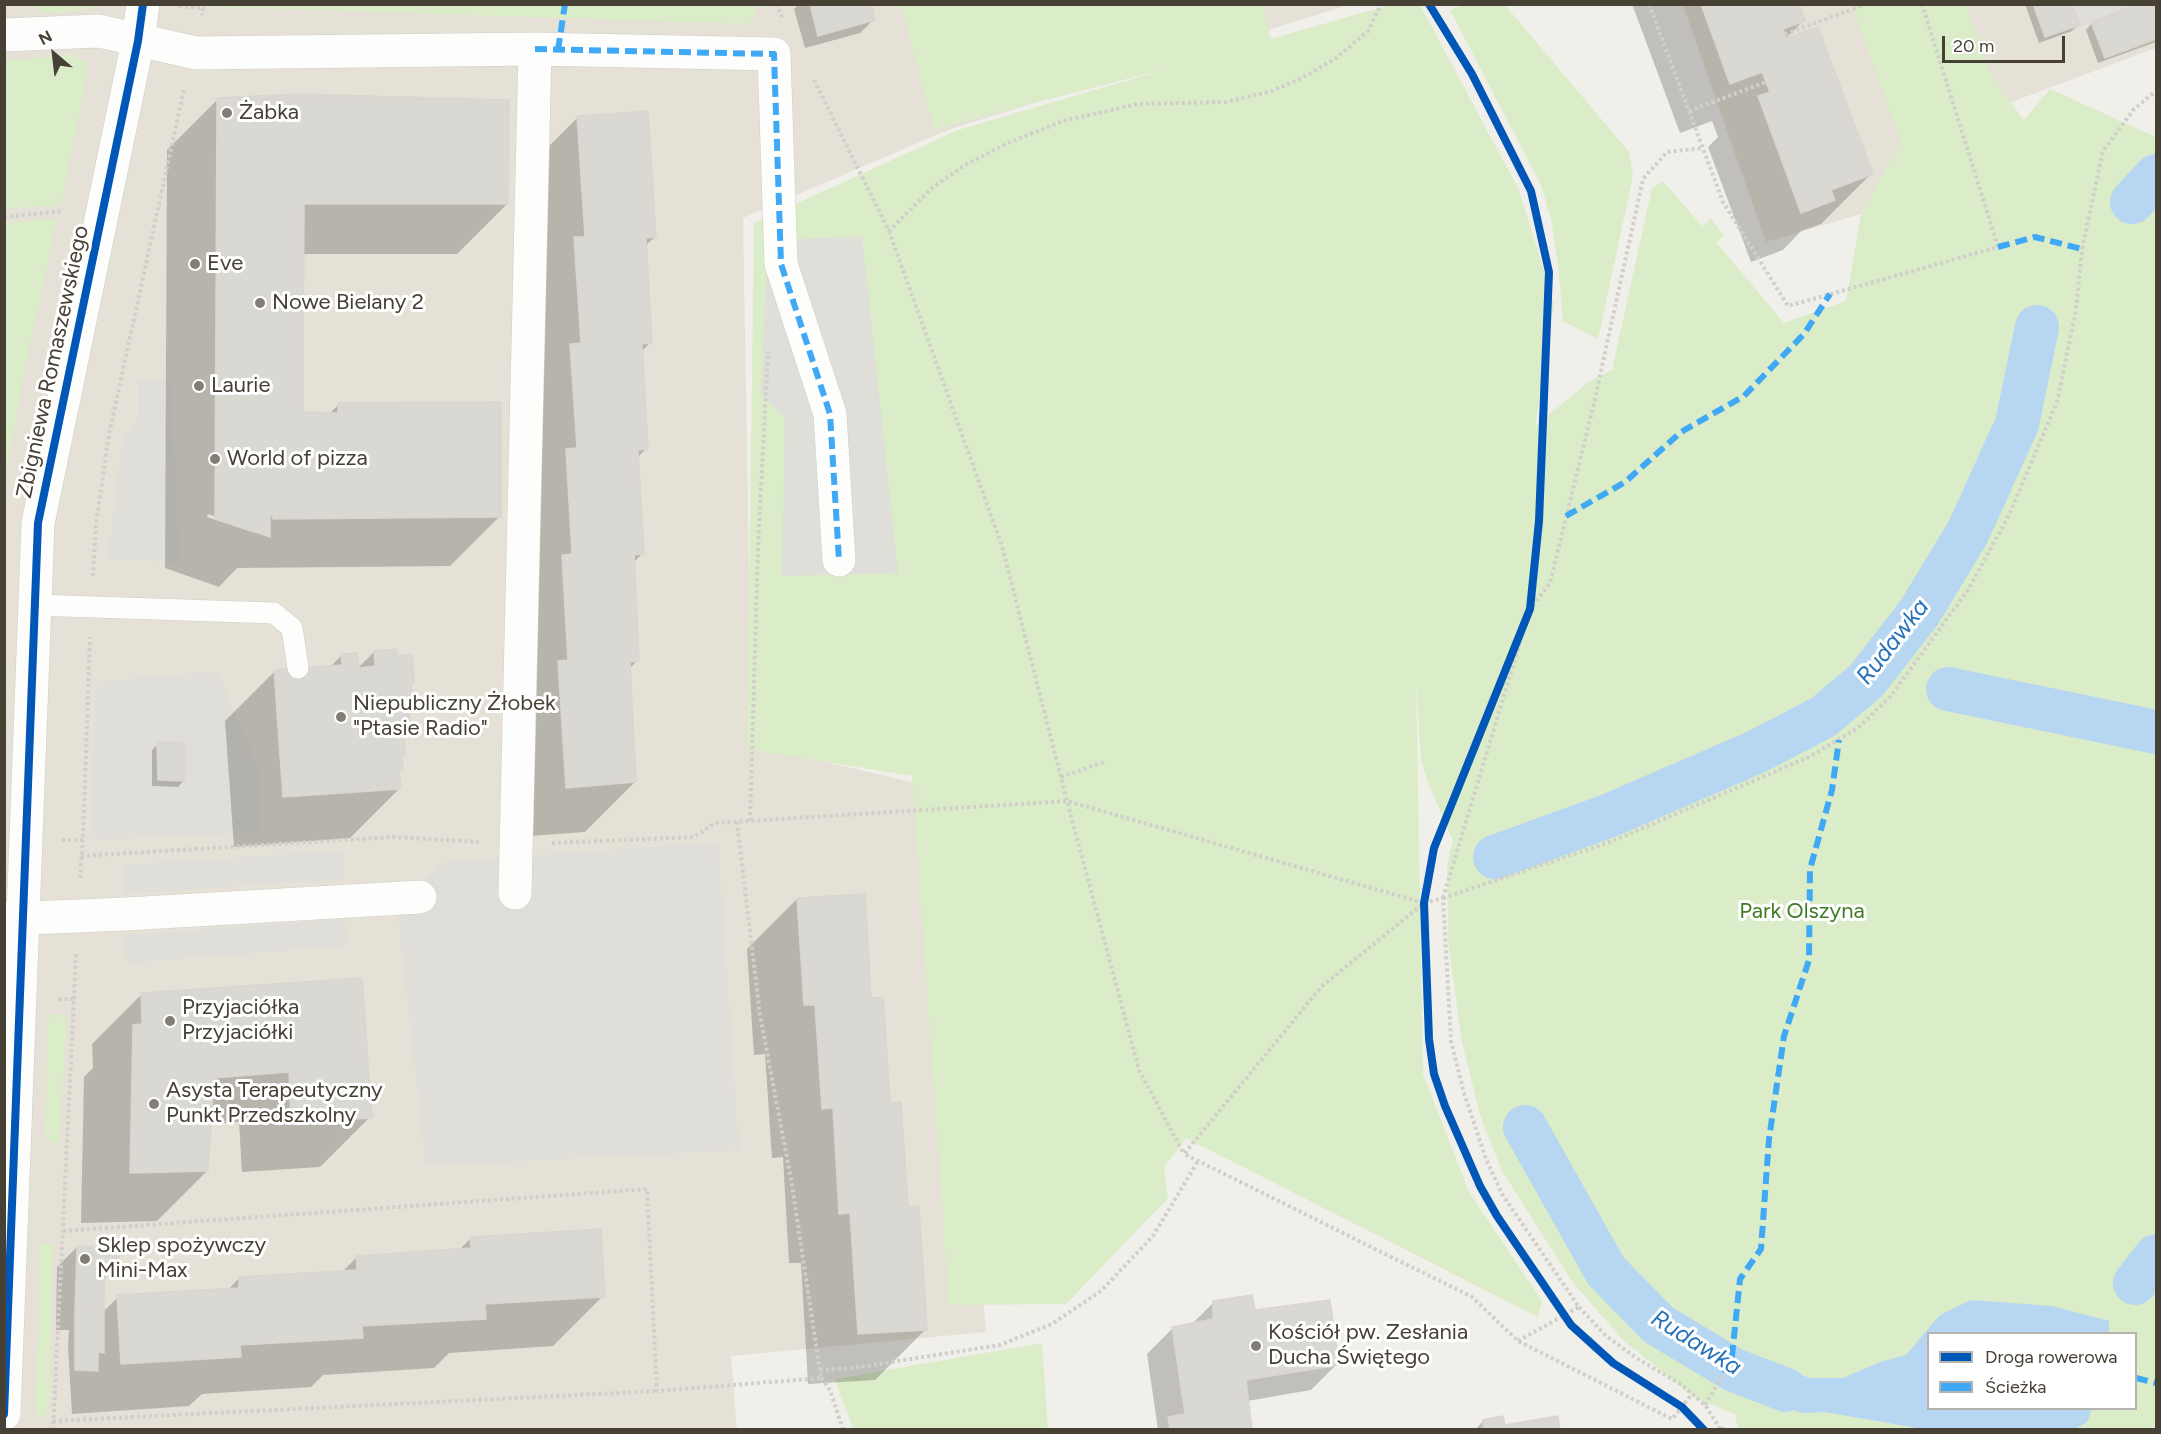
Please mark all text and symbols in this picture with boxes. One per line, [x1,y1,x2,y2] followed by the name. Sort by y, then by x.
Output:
[24,24,84,84] north arrow
[1945,24,2068,62] scale bar
[35,26,55,49] text: N
[1953,35,1994,57] text: 20 m
[239,100,299,126] place label: Żabka
[220,106,234,120] marker: Żabka
[11,223,95,501] street label: Zbigniewa Romaszewskiego
[207,251,243,277] place label: Eve
[188,257,202,271] marker: Eve
[272,290,424,316] place label: Nowe Bielany 2
[253,296,267,310] marker: Nowe Bielany 2
[211,373,270,399] place label: Laurie
[192,379,206,393] marker: Laurie
[227,446,368,472] place label: World of pizza
[208,452,222,466] marker: World of pizza
[1851,593,1935,691] water label: Rudawka
[353,691,556,742] place label: Niepubliczny Żłobek "Ptasie Radio"
[334,710,348,724] marker: Niepubliczny Żłobek "Ptasie Radio"
[1739,899,1865,925] park label: Park Olszyna
[182,995,299,1046] place label: Przyjaciółka Przyjaciółki
[163,1014,177,1028] marker: Przyjaciółka Przyjaciółki
[166,1078,383,1130] place label: Asysta Terapeutyczny Punkt Przedszkolny
[147,1097,161,1111] marker: Asysta Terapeutyczny Punkt Przedszkolny
[97,1233,266,1284] place label: Sklep spożywczy Mini-Max
[78,1252,92,1266] marker: Sklep spożywczy Mini-Max
[1646,1304,1746,1382] water label: Rudawka
[1268,1320,1468,1372] place label: Kościół pw. Zesłania Ducha Świętego
[1927,1332,2137,1410] legend
[1249,1339,1263,1353] marker: Kościół pw. Zesłania Ducha Świętego
[1985,1346,2117,1368] text: Droga rowerowa
[1985,1376,2046,1398] text: Ścieżka

